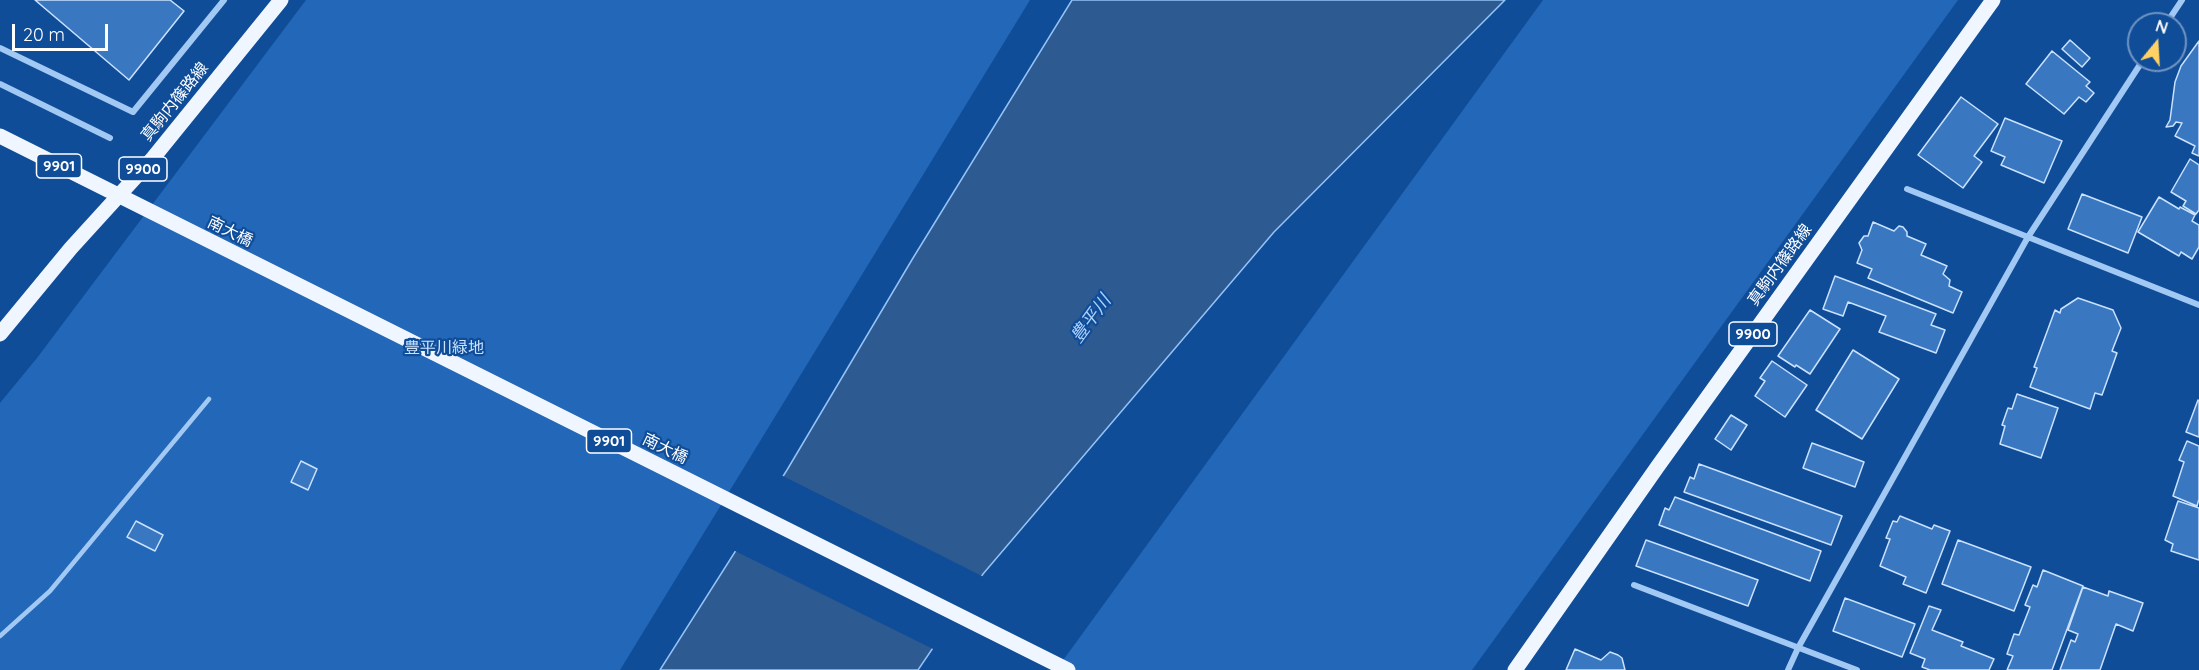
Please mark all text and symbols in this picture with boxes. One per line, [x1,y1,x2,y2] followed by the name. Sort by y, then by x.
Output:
[15,12,111,50] scale bar
[2127,12,2187,72] north arrow
[2153,15,2171,38] text: N
[23,23,65,46] text: 20 m
[137,59,213,145] street label: 真駒内篠路線
[36,154,82,178] road number: 9901
[119,157,167,181] road number: 9900
[204,213,256,251] street label: 南大橋
[1744,221,1816,309] street label: 真駒内篠路線
[1066,291,1116,347] water label: 豊平川
[1729,322,1777,346] road number: 9900
[404,338,484,358] park label: 豊平川緑地
[586,429,632,453] road number: 9901
[639,430,691,468] street label: 南大橋

